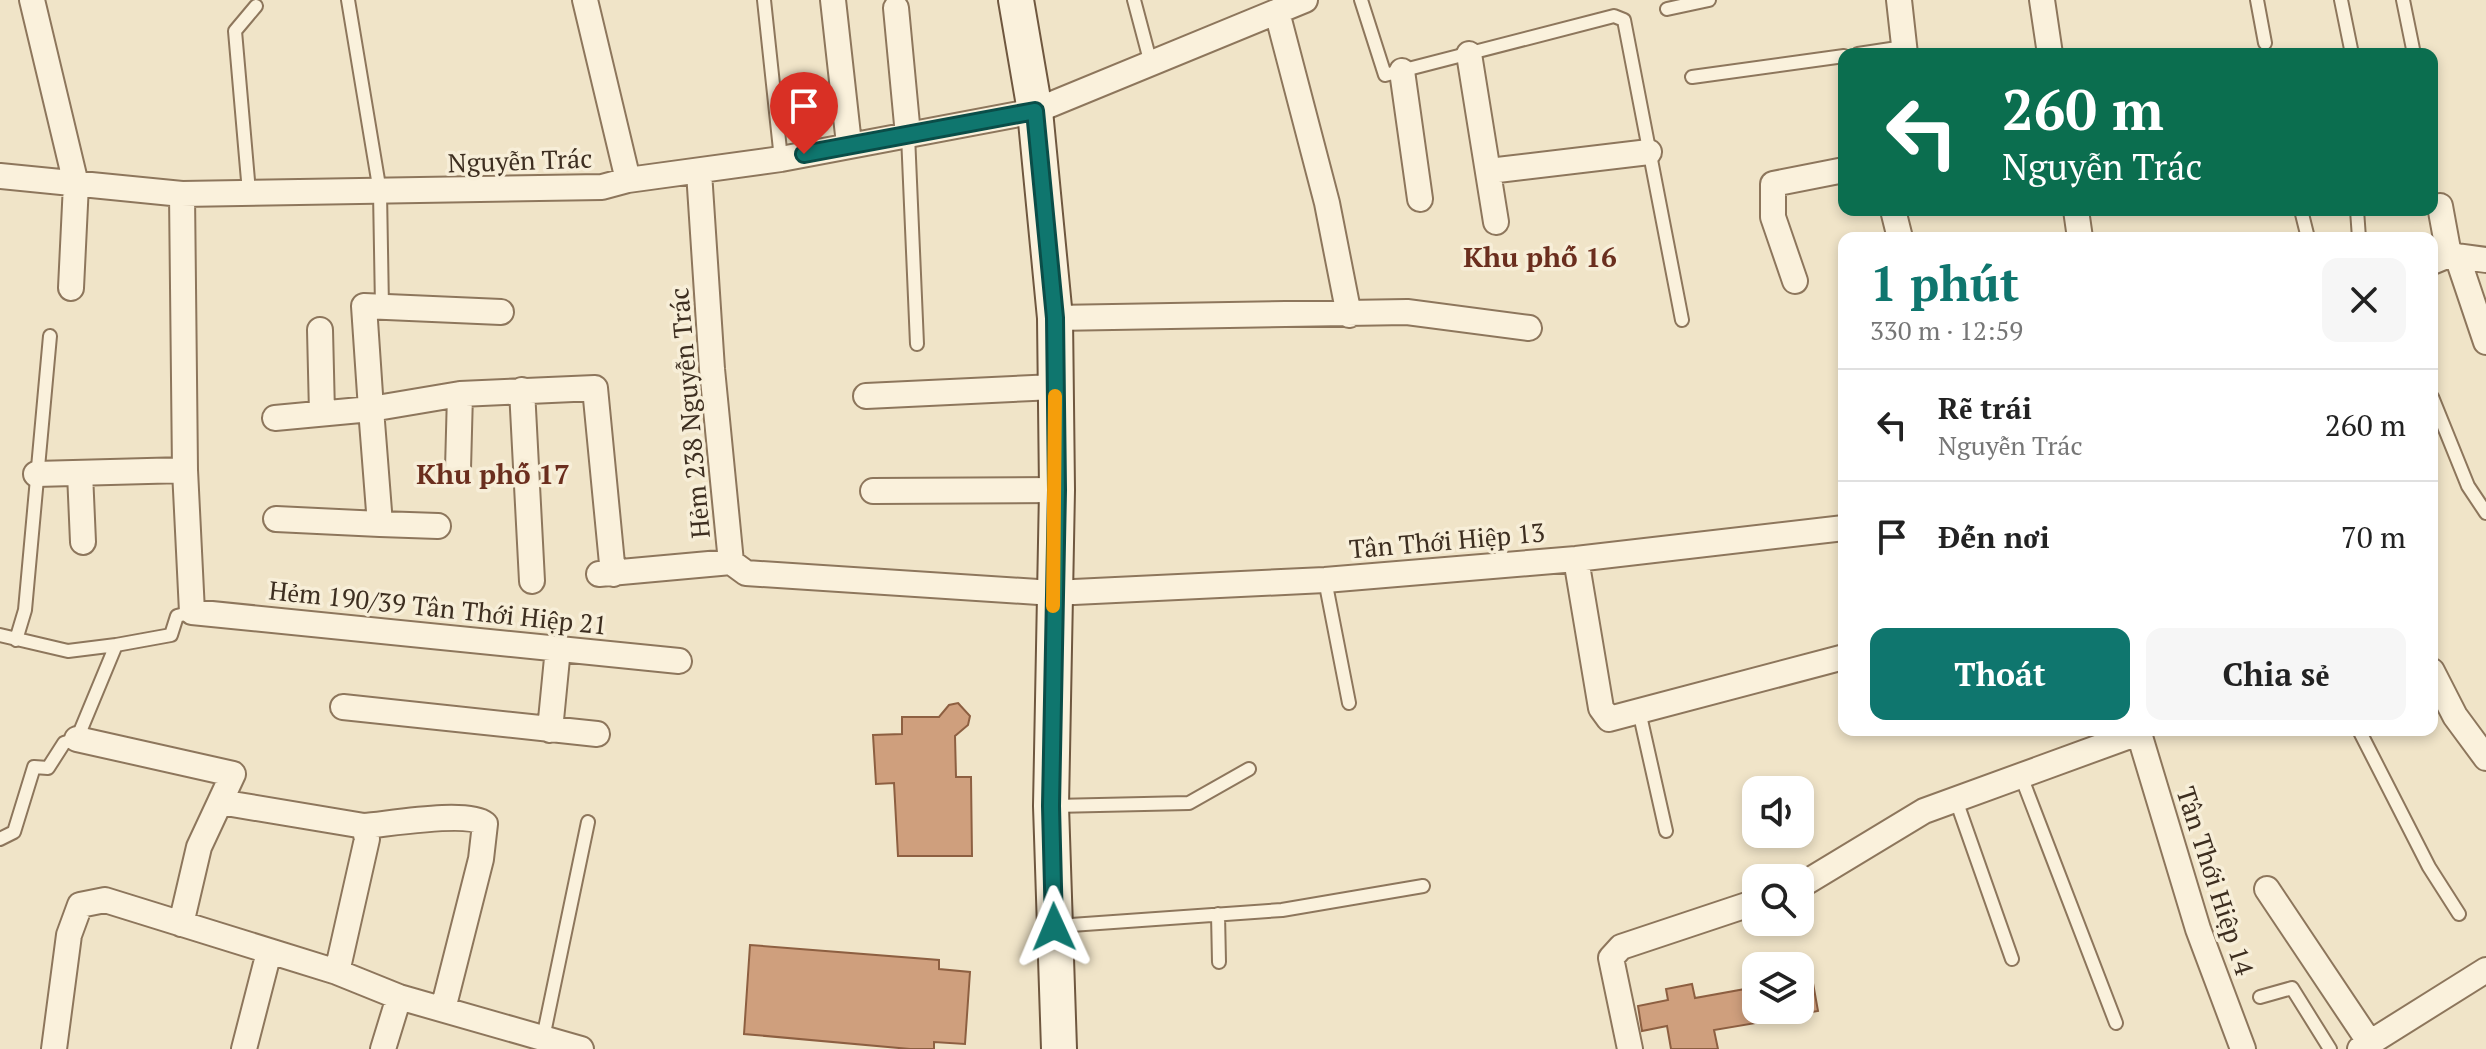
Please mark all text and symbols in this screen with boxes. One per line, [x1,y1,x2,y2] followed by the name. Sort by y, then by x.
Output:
[770,72,838,154] pin
[2002,72,2164,146] text: 260 m
[1870,80,1974,184] icon: left
[782,84,826,128] icon: arrive
[447,140,593,180] street label: Nguyễn Trác
[2002,143,2202,190] text: Nguyễn Trác
[1463,238,1617,275] district label: Khu phố 16
[1870,251,2019,315] text: 1 phút
[2322,258,2406,342] button: close
[661,286,717,540] street label: Hẻm 238 Nguyễn Trác
[1870,313,2023,347] text: 330 m · 12:59
[1938,388,2032,428] text: Rẽ trái
[1870,403,1914,447] icon: left
[2325,405,2406,445] text: 260 m
[1938,428,2083,462] text: Nguyễn Trác
[416,455,570,492] district label: Khu phố 17
[1348,515,1546,565] street label: Tân Thới Hiệp 13
[1870,515,1914,559] icon: arrive
[1938,517,2050,557] text: Đến nơi
[2341,517,2406,557] text: 70 m
[267,572,609,642] street label: Hẻm 190/39 Tân Thới Hiệp 21
[1870,628,2130,720] button: Thoát
[2146,628,2406,720] button: Chia sẻ
[1742,776,1814,1024] map controls
[1742,776,1814,848] button: sound
[2169,782,2262,979] street label: Tân Thới Hiệp 14
[1742,864,1814,936] button: search
[1012,885,1096,969] position arrow
[1742,952,1814,1024] button: layers

